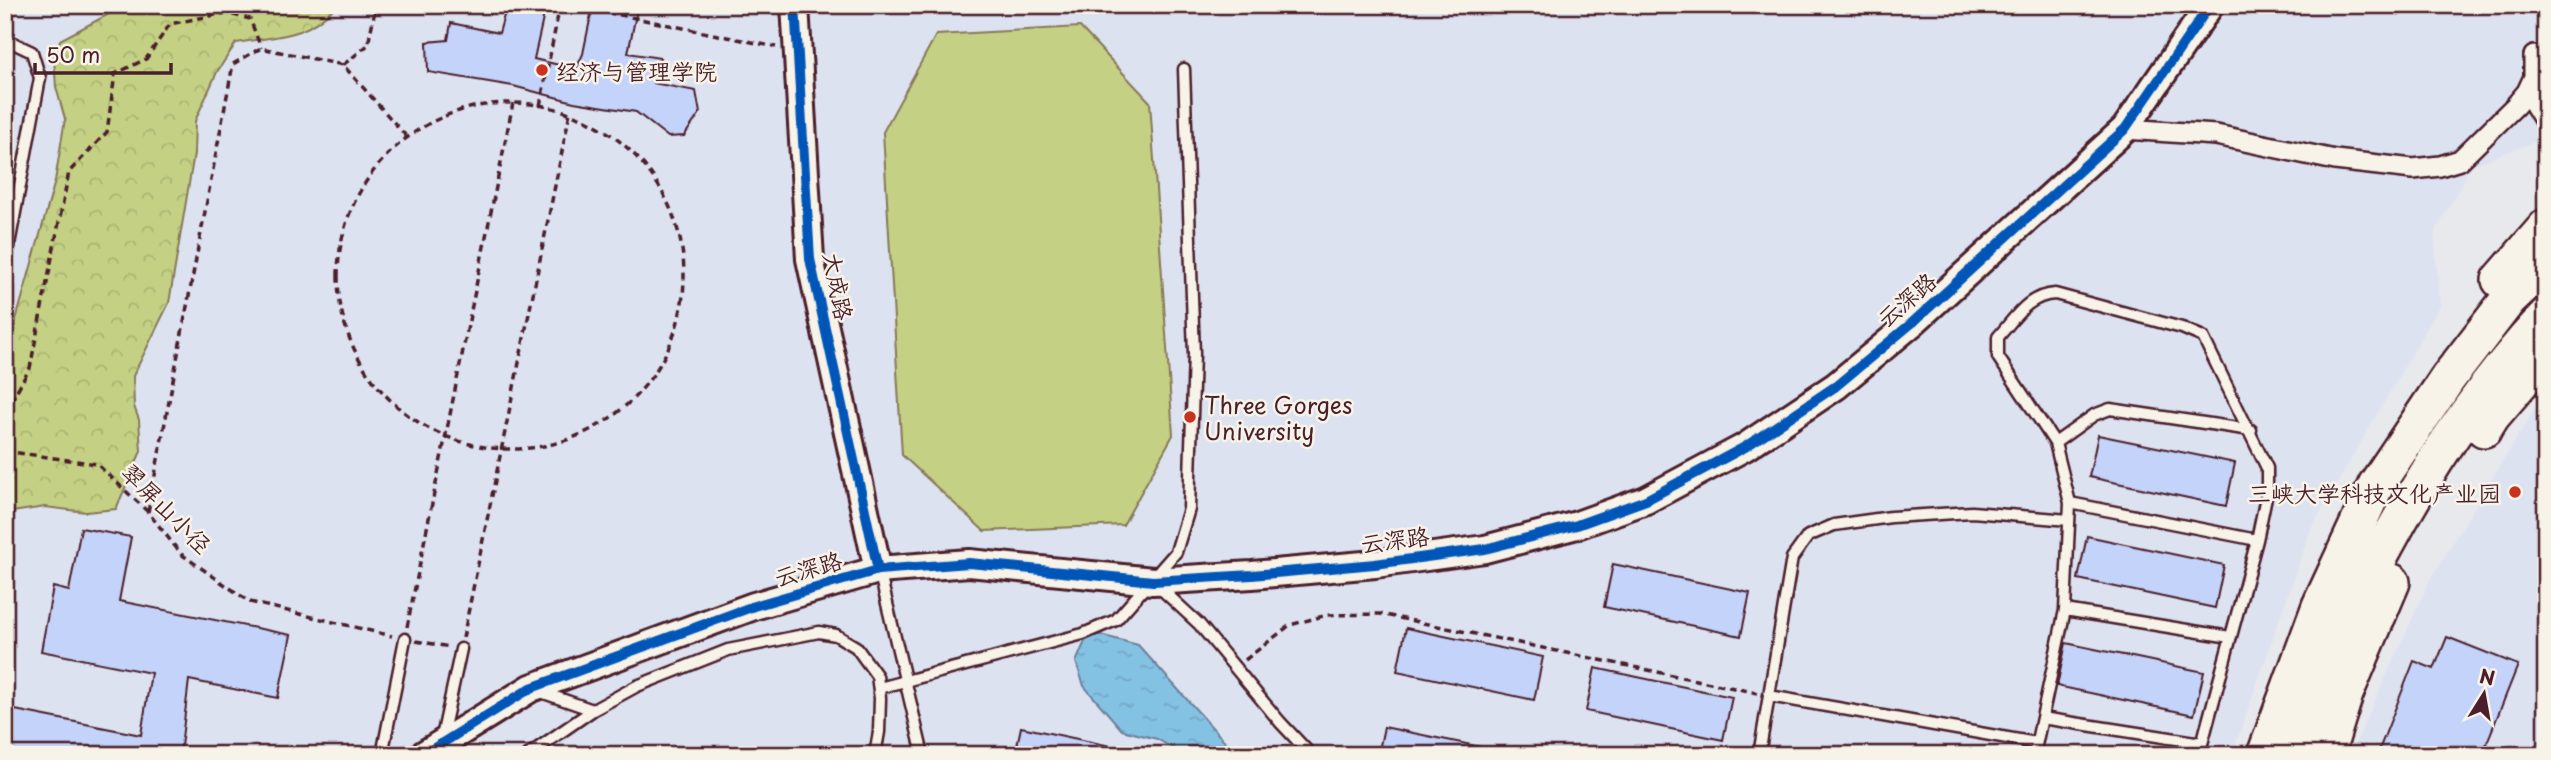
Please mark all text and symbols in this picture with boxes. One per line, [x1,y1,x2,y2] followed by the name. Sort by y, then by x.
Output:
[35,32,172,76] scale bar
[46,38,100,70] text: 50 m
[556,53,717,88] place label: 经济与管理学院
[534,62,550,78] marker: 经济与管理学院
[815,249,863,323] street label: 大成路
[1868,263,1944,335] street label: 云深路
[1204,387,1352,448] place label: Three Gorges University
[1182,409,1198,425] marker: Three Gorges University
[114,455,220,561] street label: 翠屏山小径
[2248,475,2501,510] place label: 三峡大学科技文化产业园
[2507,484,2523,500] marker: 三峡大学科技文化产业园
[1359,517,1431,561] street label: 云深路
[770,542,846,594] street label: 云深路
[2450,658,2520,728] north arrow
[2477,661,2497,692] text: N

